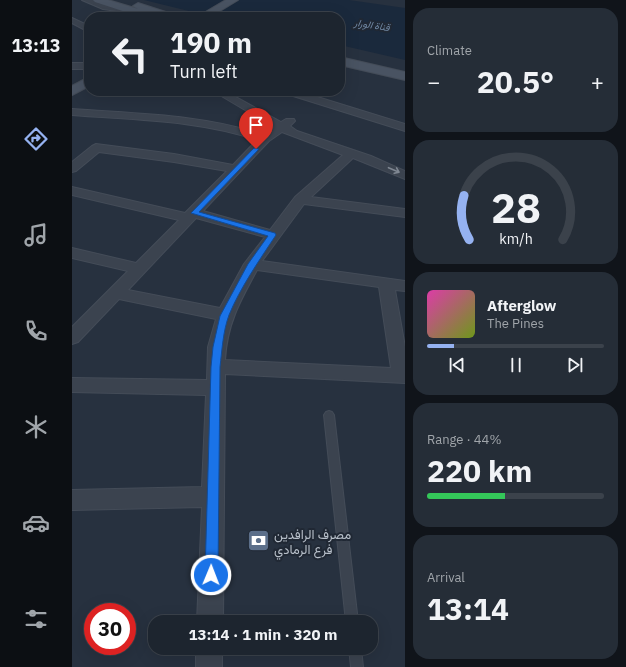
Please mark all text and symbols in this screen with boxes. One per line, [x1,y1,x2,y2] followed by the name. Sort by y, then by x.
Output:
[352,16,392,34] water label: قناة الورار
[170,24,252,61] text: 190 m
[104,28,156,80] icon: left
[11,34,61,57] text: 13:13
[427,42,472,59] text: Climate
[170,60,238,83] text: Turn left
[477,62,554,101] text: 20.5°
[427,67,440,96] text: −
[591,67,604,96] text: +
[239,108,273,149] pin
[245,114,267,136] icon: arrive
[22,125,50,153] icon: directions
[387,167,399,174] one-way arrow
[491,179,540,233] text: 28
[22,221,50,249] icon: music
[499,228,532,247] text: km/h
[487,296,556,315] text: Afterglow
[487,315,544,332] text: The Pines
[22,317,50,345] icon: phone
[446,354,468,376] icon: previous
[505,354,527,376] icon: pause
[564,354,586,376] icon: next
[22,413,50,441] icon: climate
[427,431,501,448] text: Range · 44%
[427,451,532,490] text: 220 km
[22,509,50,537] icon: car
[274,526,351,560] place label: مصرف الرافدين فرع الرمادي
[245,528,271,554] bank icon: مصرف الرافدين فرع الرمادي
[190,554,232,596] position arrow
[427,569,465,586] text: Arrival
[427,589,509,628] text: 13:14
[84,603,136,655] speed limit sign: 30
[22,605,50,633] icon: filters
[189,625,337,644] text: 13:14 · 1 min · 320 m

